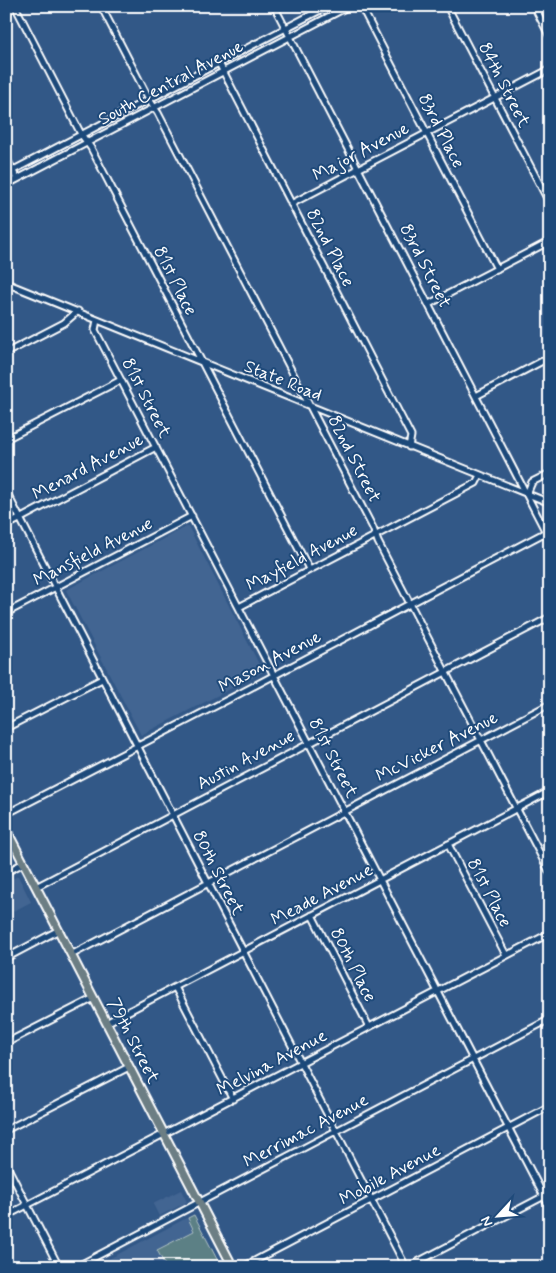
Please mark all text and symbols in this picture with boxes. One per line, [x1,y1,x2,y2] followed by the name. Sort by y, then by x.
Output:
[94,35,248,131] street label: South Central Avenue
[472,38,536,132] street label: 84th Street
[412,90,470,172] street label: 83rd Place
[309,117,413,187] street label: Major Avenue
[300,205,360,291] street label: 82nd Place
[394,220,456,312] street label: 83rd Street
[147,242,203,320] street label: 81st Place
[116,354,177,442] street label: 81st Street
[240,354,326,408] street label: State Road
[322,411,386,507] street label: 82nd Street
[28,428,148,506] street label: Menard Avenue
[29,512,157,592] street label: Mansfield Avenue
[242,519,362,597] street label: Mayfield Avenue
[215,625,325,699] street label: Mason Avenue
[372,706,502,788] street label: McVicker Avenue
[303,714,364,802] street label: 81st Street
[193,724,299,796] street label: Austin Avenue
[186,827,250,920] street label: 80th Street
[461,854,517,932] street label: 81st Place
[267,858,377,932] street label: Meade Avenue
[324,924,382,1006] street label: 80th Place
[101,994,165,1088] street label: 79th Street
[213,1024,332,1102] street label: Melvina Avenue
[239,1088,373,1174] street label: Merrimac Avenue
[335,1138,445,1212] street label: Mobile Avenue
[474,1190,524,1240] north arrow
[477,1213,497,1229] text: N

